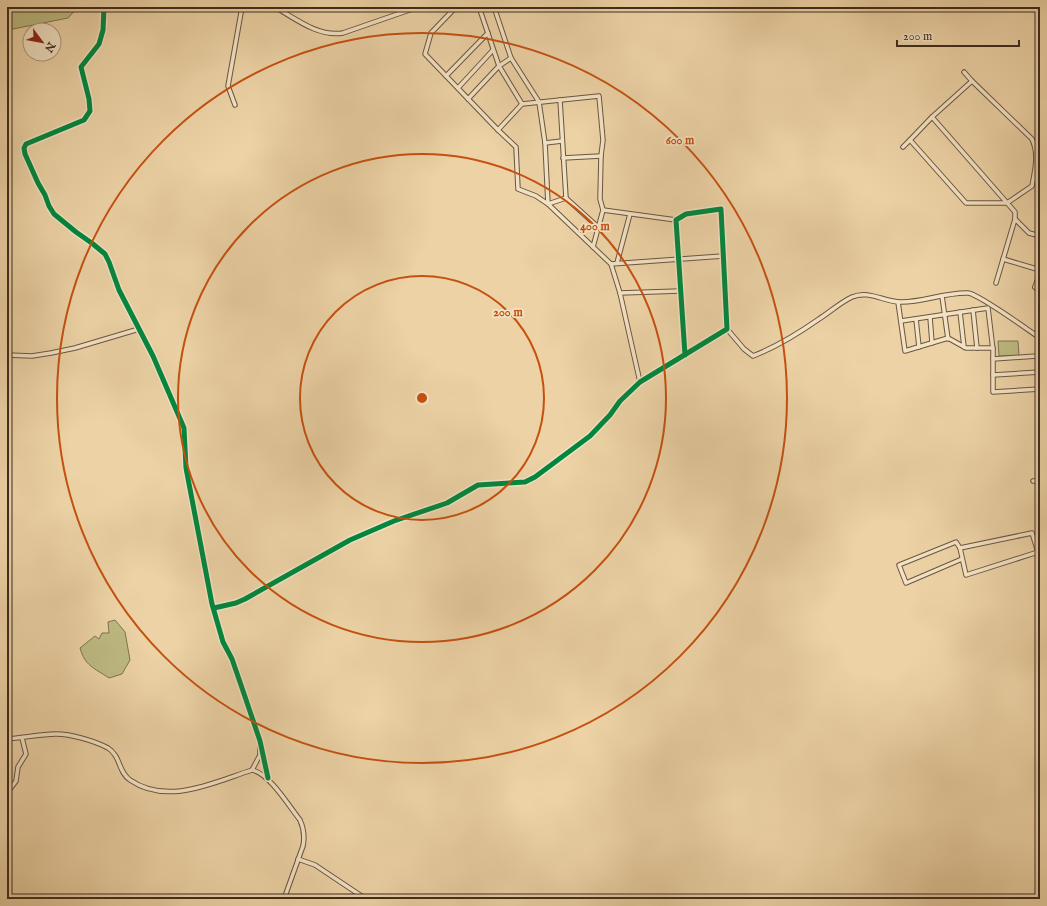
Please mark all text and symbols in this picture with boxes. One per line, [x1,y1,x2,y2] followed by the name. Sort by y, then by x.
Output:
[22,22,62,62] north arrow
[897,22,1019,48] scale bar
[903,29,932,44] text: 200 m
[41,38,59,55] text: N
[666,133,695,148] text: 600 m
[580,219,611,234] text: 400 m
[493,305,523,320] text: 200 m
[415,391,429,405] centre of rings

